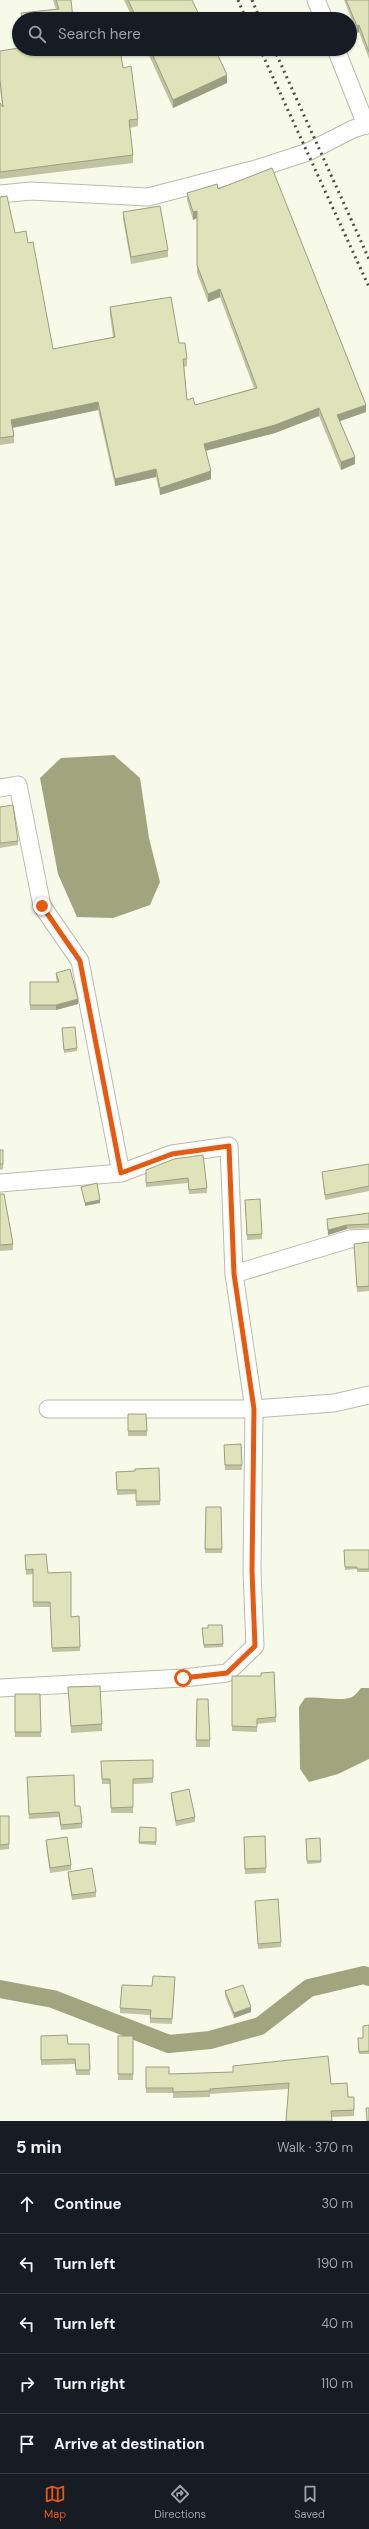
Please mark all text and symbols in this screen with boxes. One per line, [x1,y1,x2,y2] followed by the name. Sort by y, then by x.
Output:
[12,12,357,56] search box
[26,23,48,45] icon: search
[58,24,141,44] text: Search here
[33,897,51,915] route end
[174,1669,192,1687] route start
[16,2136,62,2158] text: 5 min
[277,2139,353,2156] text: Walk · 370 m
[16,2193,38,2215] icon: ahead
[54,2194,122,2214] text: Continue
[321,2195,353,2212] text: 30 m
[16,2253,38,2275] icon: left
[54,2254,115,2274] text: Turn left
[317,2255,353,2272] text: 190 m
[16,2313,38,2335] icon: left
[54,2314,115,2334] text: Turn left
[321,2315,353,2332] text: 40 m
[16,2373,38,2395] icon: right
[54,2374,125,2394] text: Turn right
[321,2375,353,2392] text: 110 m
[16,2433,38,2455] icon: arrive
[54,2434,205,2454] text: Arrive at destination
[44,2483,66,2521] tab: Map
[154,2483,206,2521] tab: Directions
[294,2483,325,2521] tab: Saved

